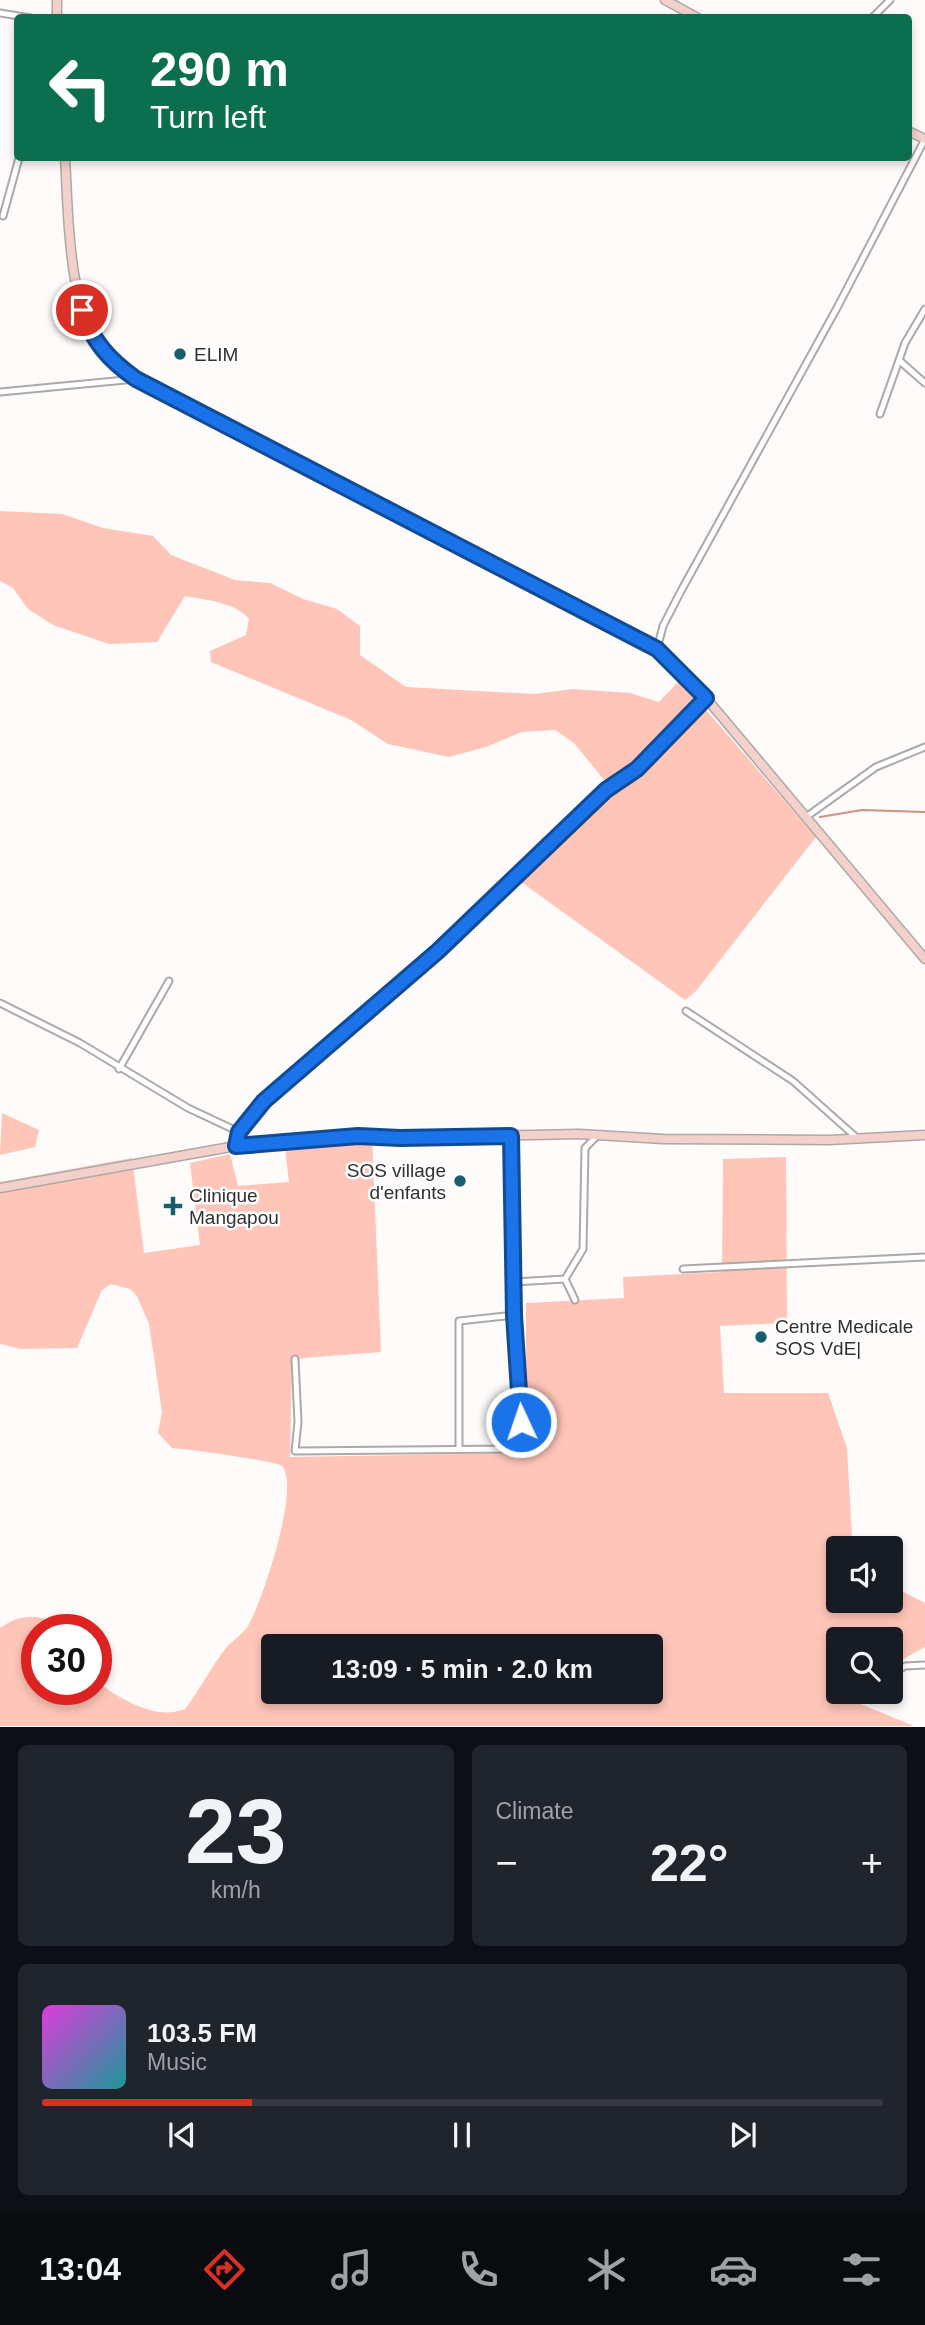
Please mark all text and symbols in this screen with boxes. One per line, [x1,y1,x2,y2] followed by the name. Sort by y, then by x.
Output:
[35,42,126,133] icon: left
[150,42,289,96] text: 290 m
[150,99,266,135] text: Turn left
[52,280,112,340] pin
[63,291,101,329] icon: arrive
[194,344,238,365] place label: ELIM
[172,346,188,362] marker: ELIM
[347,1160,446,1203] place label: SOS village d'enfants
[452,1173,468,1189] marker: SOS village d'enfants
[189,1185,279,1228] place label: Clinique Mangapou
[163,1196,183,1216] marker: Clinique Mangapou
[775,1316,913,1359] place label: Centre Medicale SOS VdE|
[753,1329,769,1345] marker: Centre Medicale SOS VdE|
[484,1385,558,1459] position arrow
[826,1536,903,1704] map controls
[826,1536,903,1613] button: sound
[21,1614,112,1705] speed limit sign: 30
[826,1627,903,1704] button: search
[331,1654,593,1684] text: 13:09 · 5 min · 2.0 km
[185,1781,286,1882] text: 23
[496,1798,573,1824] text: Climate
[650,1834,729,1892] text: 22°
[496,1842,518,1884] text: −
[861,1842,883,1884] text: +
[211,1877,261,1903] text: km/h
[147,2018,257,2048] text: 103.5 FM
[147,2049,207,2075] text: Music
[163,2116,201,2154] icon: previous
[443,2116,481,2154] icon: pause
[724,2116,762,2154] icon: next
[200,2245,249,2294] icon: directions
[327,2245,376,2294] icon: music
[454,2245,503,2294] icon: phone
[582,2245,631,2294] icon: climate
[709,2245,758,2294] icon: car
[837,2245,886,2294] icon: filters
[39,2251,121,2287] text: 13:04

